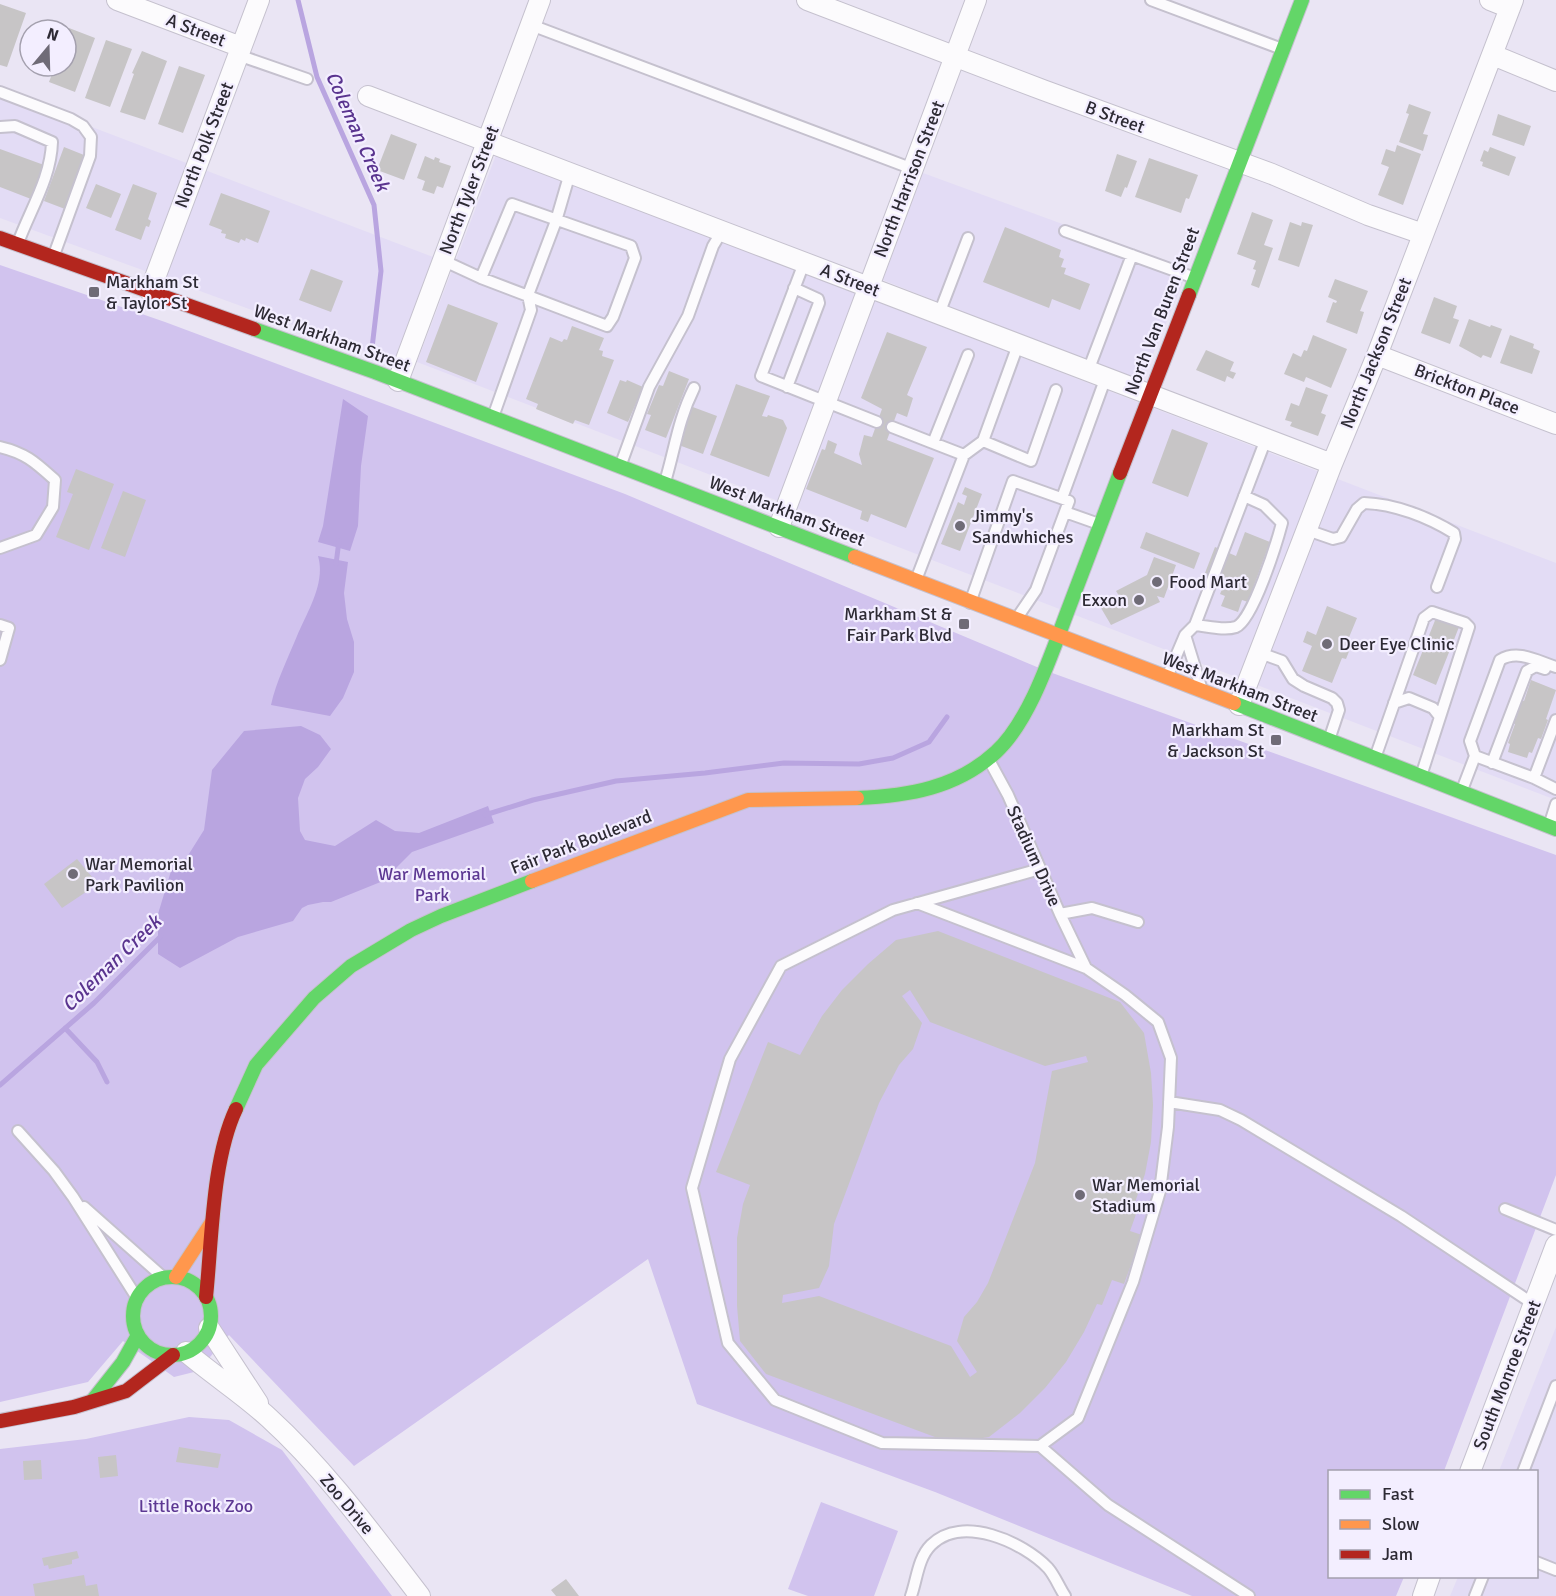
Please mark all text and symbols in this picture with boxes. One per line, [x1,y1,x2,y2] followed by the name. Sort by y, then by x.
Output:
[163,9,229,51] street label: A Street
[18,18,78,78] north arrow
[44,23,61,46] text: N
[320,67,396,197] water label: Coleman Creek
[170,79,238,211] street label: North Polk Street
[1082,96,1148,138] street label: B Street
[869,97,949,261] street label: North Harrison Street
[434,122,504,258] street label: North Tyler Street
[1120,224,1204,398] street label: North Van Buren Street
[817,259,883,301] street label: A Street
[106,271,199,314] place label: Markham St & Taylor St
[1336,274,1416,432] street label: North Jackson Street
[87,285,101,299] marker: Markham St & Taylor St
[251,299,413,377] street label: West Markham Street
[1411,359,1523,419] street label: Brickton Place
[706,471,868,551] street label: West Markham Street
[972,505,1073,548] place label: Jimmy's Sandwhiches
[953,519,967,533] marker: Jimmy's Sandwhiches
[1169,571,1247,593] place label: Food Mart
[1150,575,1164,589] marker: Food Mart
[1081,589,1127,611] place label: Exxon
[1132,593,1146,607] marker: Exxon
[844,603,952,646] place label: Markham St & Fair Park Blvd
[957,617,971,631] marker: Markham St & Fair Park Blvd
[1339,633,1455,655] place label: Deer Eye Clinic
[1320,637,1334,651] marker: Deer Eye Clinic
[1159,647,1321,727] street label: West Markham Street
[1167,719,1264,762] place label: Markham St & Jackson St
[1269,733,1283,747] marker: Markham St & Jackson St
[1002,802,1066,910] street label: Stadium Drive
[507,805,655,879] street label: Fair Park Boulevard
[85,853,193,896] place label: War Memorial Park Pavilion
[378,863,486,906] park label: War Memorial Park
[66,867,80,881] marker: War Memorial Park Pavilion
[56,908,168,1017] water label: Coleman Creek
[1092,1174,1200,1217] place label: War Memorial Stadium
[1073,1188,1087,1202] marker: War Memorial Stadium
[1468,1297,1546,1453] street label: South Monroe Street
[315,1469,379,1539] street label: Zoo Drive
[1328,1470,1538,1578] legend
[1382,1483,1414,1505] text: Fast
[139,1495,253,1517] park label: Little Rock Zoo
[1382,1513,1419,1535] text: Slow
[1382,1543,1413,1565] text: Jam

